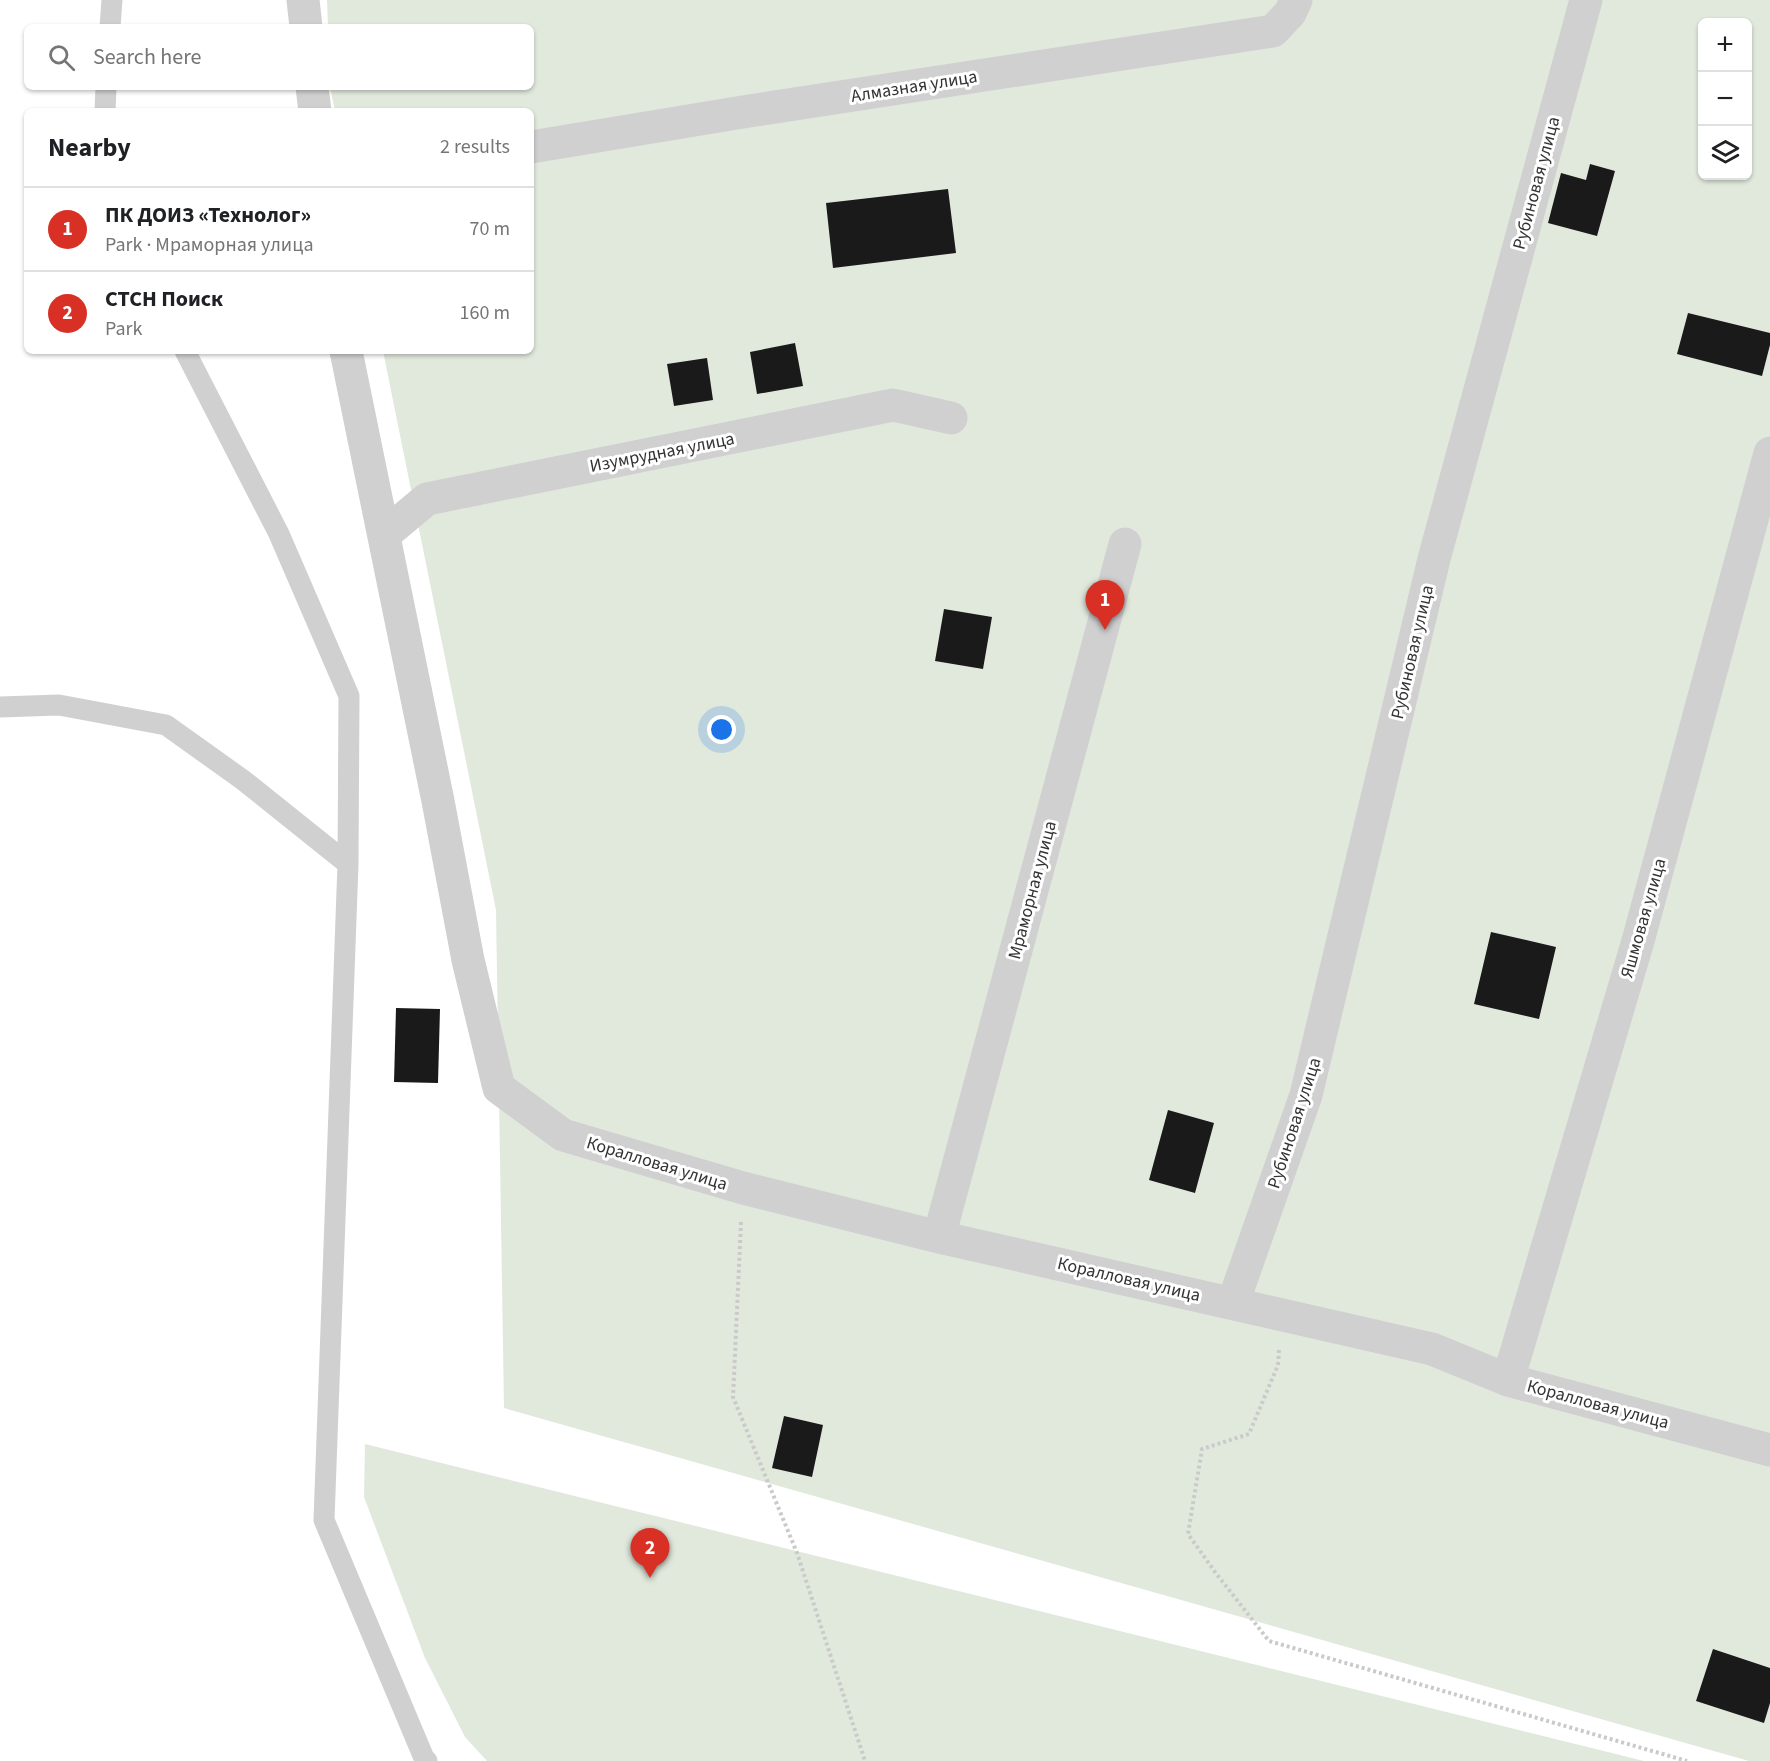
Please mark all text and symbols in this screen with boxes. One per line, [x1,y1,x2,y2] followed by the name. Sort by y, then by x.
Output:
[1698,18,1752,180] map controls
[1698,18,1752,72] button: +
[24,24,534,90] search box
[45,41,78,74] icon: search
[93,41,201,73] text: Search here
[849,64,979,109] street label: Алмазная улица
[1698,72,1752,126] button: −
[1507,114,1566,252] street label: Рубиновая улица
[1698,126,1752,180] button: layers
[48,129,131,166] text: Nearby
[440,133,510,161] text: 2 results
[105,199,311,231] text: ПК ДОИЗ «Технолог»
[62,215,73,243] text: 1
[470,215,510,243] text: 70 m
[105,231,313,259] text: Park · Мраморная улица
[105,283,223,315] text: СТСН Поиск
[62,299,73,327] text: 2
[460,299,510,327] text: 160 m
[105,315,142,343] text: Park
[588,426,737,479] street label: Изумрудная улица
[1086,580,1124,630] pin: 1
[1385,583,1440,722] street label: Рубиновая улица
[707,715,736,744] your location
[1002,818,1063,962] street label: Мраморная улица
[1614,855,1673,981] street label: Яшмовая улица
[1261,1054,1327,1192] street label: Рубиновая улица
[583,1130,730,1197] street label: Коралловая улица
[1055,1251,1203,1308] street label: Коралловая улица
[1524,1374,1672,1435] street label: Коралловая улица
[630,1528,670,1578] pin: 2

